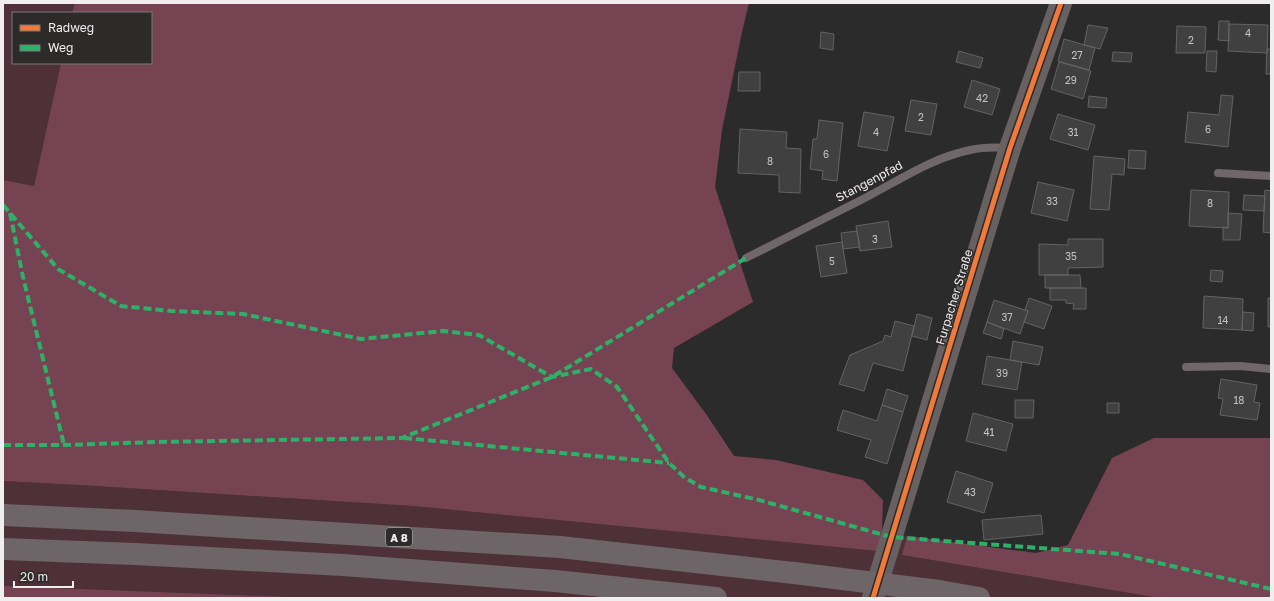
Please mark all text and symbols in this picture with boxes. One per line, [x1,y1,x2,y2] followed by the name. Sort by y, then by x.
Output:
[12,12,152,64] legend
[48,20,94,35] text: Radweg
[1245,27,1251,39] house number: 4
[1188,34,1194,46] house number: 2
[48,40,73,55] text: Weg
[1071,49,1083,61] house number: 27
[1065,74,1077,86] house number: 29
[976,92,988,104] house number: 42
[918,111,924,123] house number: 2
[1205,123,1211,135] house number: 6
[873,126,879,138] house number: 4
[1068,126,1078,138] house number: 31
[823,148,829,160] house number: 6
[767,155,773,167] house number: 8
[833,157,905,205] street label: Stangenpfad
[1046,195,1058,207] house number: 33
[1207,197,1213,209] house number: 8
[872,233,878,245] house number: 3
[932,247,976,347] street label: Furpacher Straße
[1065,250,1077,262] house number: 35
[829,255,835,267] house number: 5
[1001,311,1013,323] house number: 37
[1218,314,1228,326] house number: 14
[996,367,1008,379] house number: 39
[1234,394,1244,406] house number: 18
[984,426,995,438] house number: 41
[964,486,976,498] house number: 43
[386,528,412,546] road number: A 8
[14,563,73,589] scale bar
[20,569,48,584] text: 20 m

